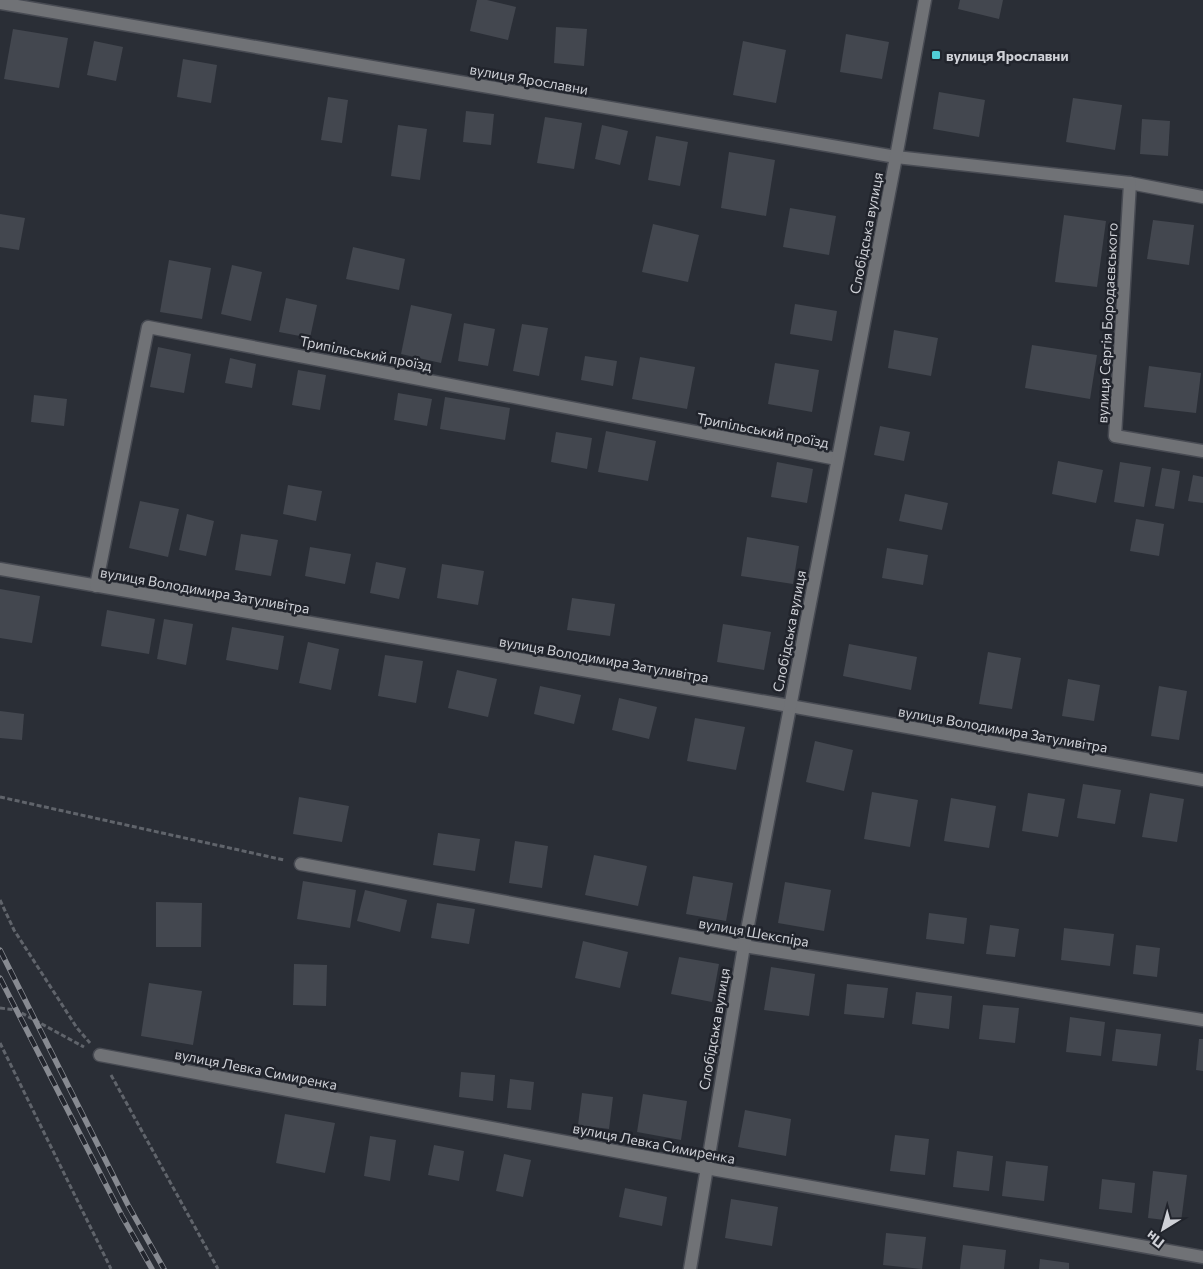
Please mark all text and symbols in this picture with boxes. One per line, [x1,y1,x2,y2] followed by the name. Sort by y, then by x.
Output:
[946,47,1069,64] place label: вулиця Ярославни
[930,49,942,61] marker: вулиця Ярославни
[468,60,590,98] street label: вулиця Ярославни
[846,171,886,295] street label: Слобідська вулиця
[1093,222,1121,424] street label: вулиця Сергія Бородаєвського
[298,332,434,374] street label: Трипільський проїзд
[695,409,831,451] street label: Трипільський проїзд
[99,563,311,617] street label: вулиця Володимира Затуливітра
[769,569,809,693] street label: Слобідська вулиця
[498,632,710,686] street label: вулиця Володимира Затуливітра
[897,702,1109,756] street label: вулиця Володимира Затуливітра
[698,914,810,950] street label: вулиця Шекспіра
[695,967,733,1091] street label: Слобідська вулиця
[173,1045,339,1093] street label: вулиця Левка Симиренка
[571,1119,737,1167] street label: вулиця Левка Симиренка
[1138,1204,1188,1254] north arrow
[1142,1227,1167,1252] text: Пн

